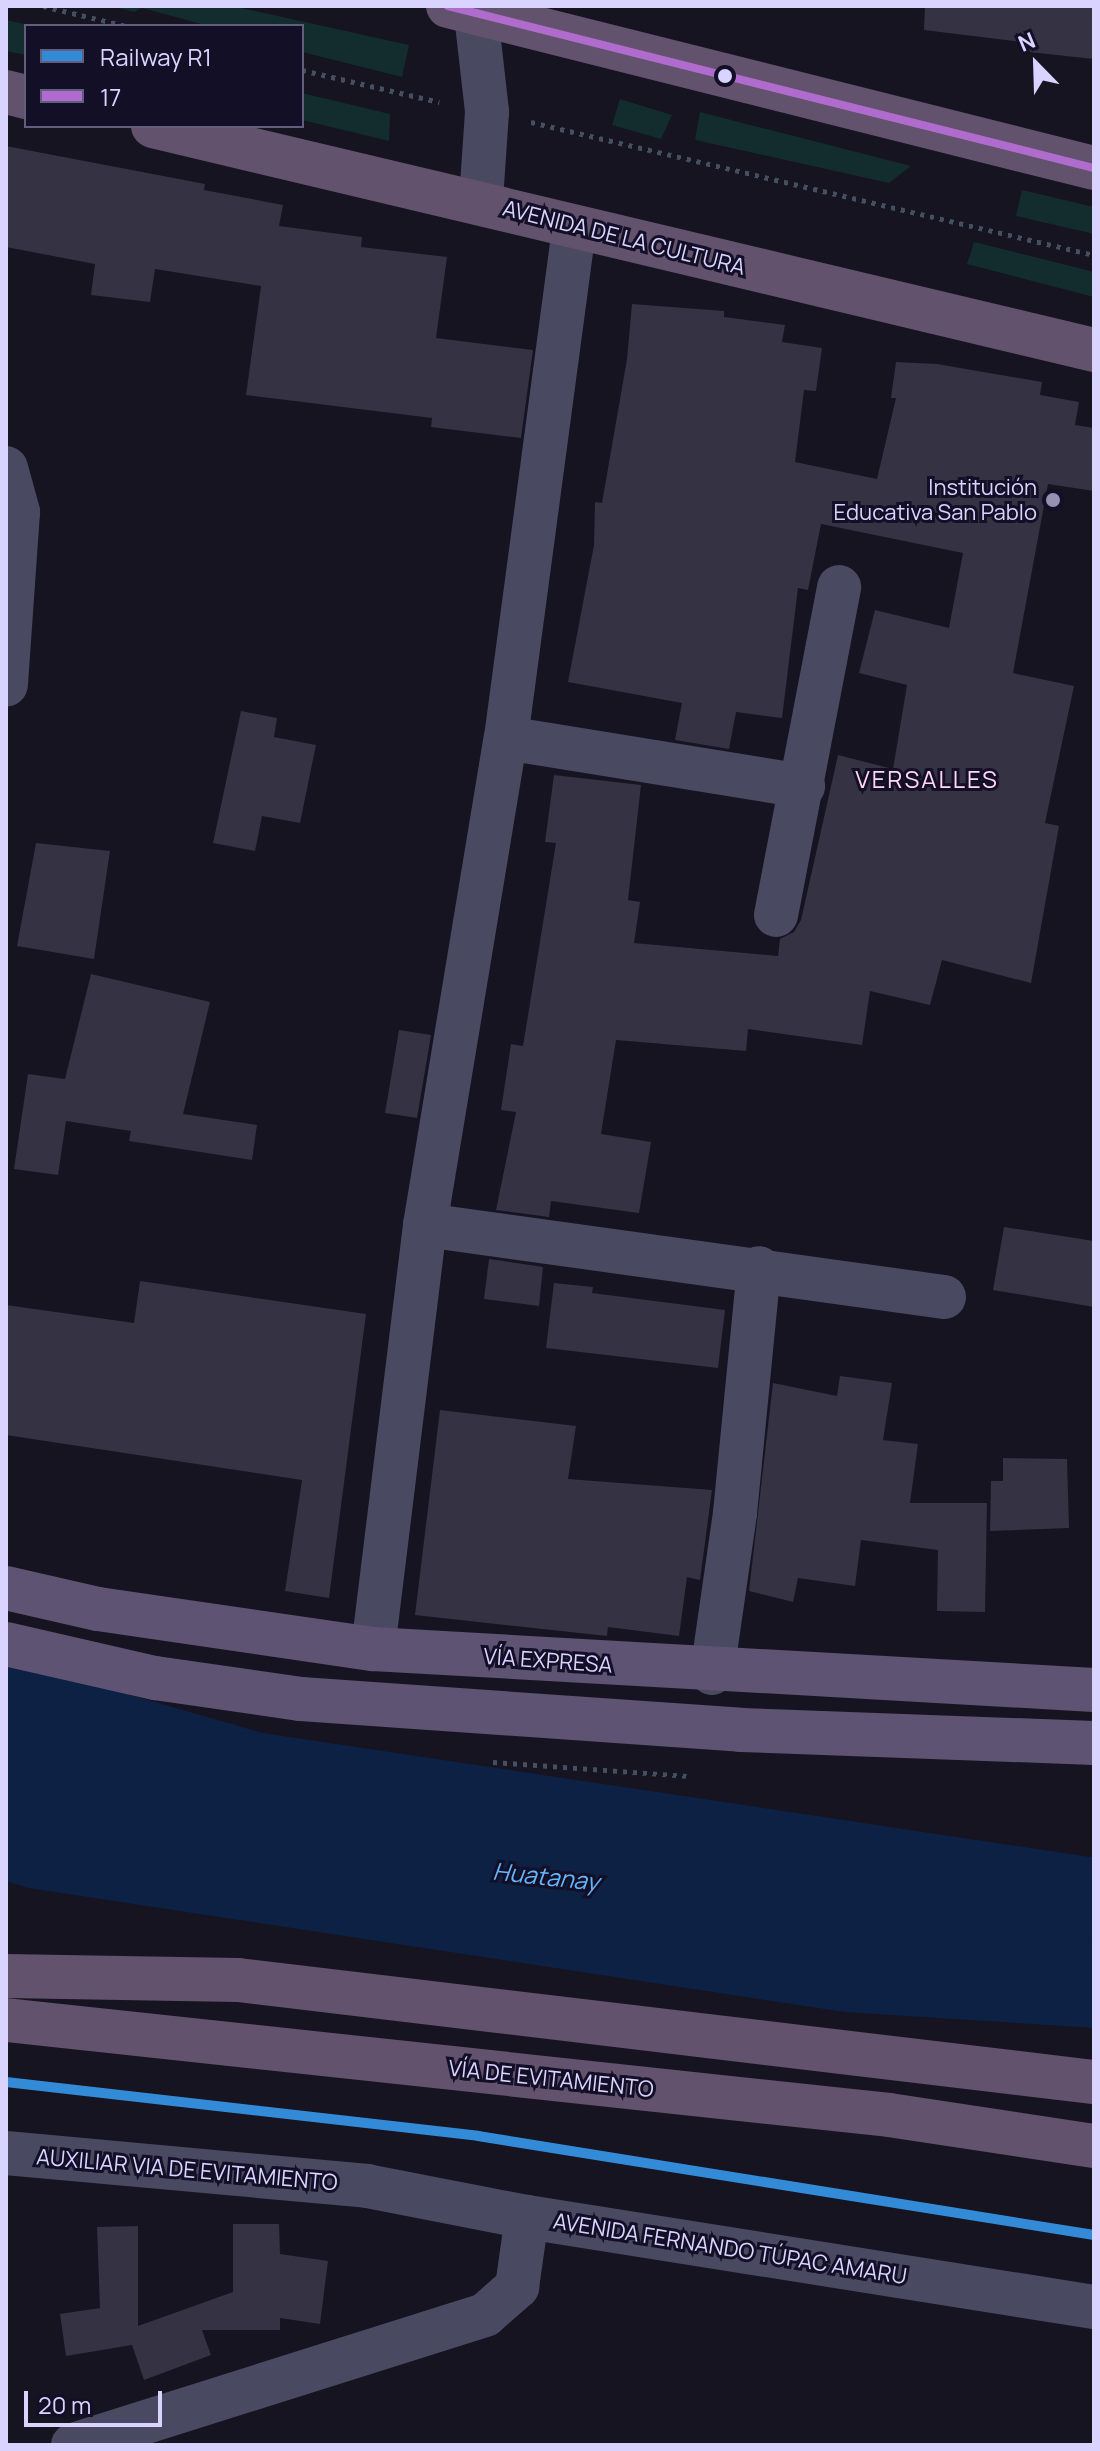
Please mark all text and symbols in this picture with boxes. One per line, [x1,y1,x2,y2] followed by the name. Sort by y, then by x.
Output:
[24,24,304,128] legend
[996,24,1076,104] north arrow
[1013,25,1040,59] text: N
[100,40,212,73] text: Railway R1
[717,68,733,84] unlabelled marker
[100,80,121,113] text: 17
[500,195,748,281] street label: AVENIDA DE LA CULTURA
[834,474,1037,526] place label: Institución Educativa San Pablo
[1044,491,1062,509] marker: Institución Educativa San Pablo
[855,765,999,793] district label: VERSALLES
[483,1643,613,1679] street label: VÍA EXPRESA
[492,1856,600,1896] water label: Huatanay
[447,2055,655,2103] street label: VÍA DE EVITAMIENTO
[35,2144,339,2196] street label: AUXILIAR VIA DE EVITAMIENTO
[551,2208,909,2290] street label: AVENIDA FERNANDO TÚPAC AMARU
[28,2375,166,2425] scale bar
[38,2388,91,2421] text: 20 m

